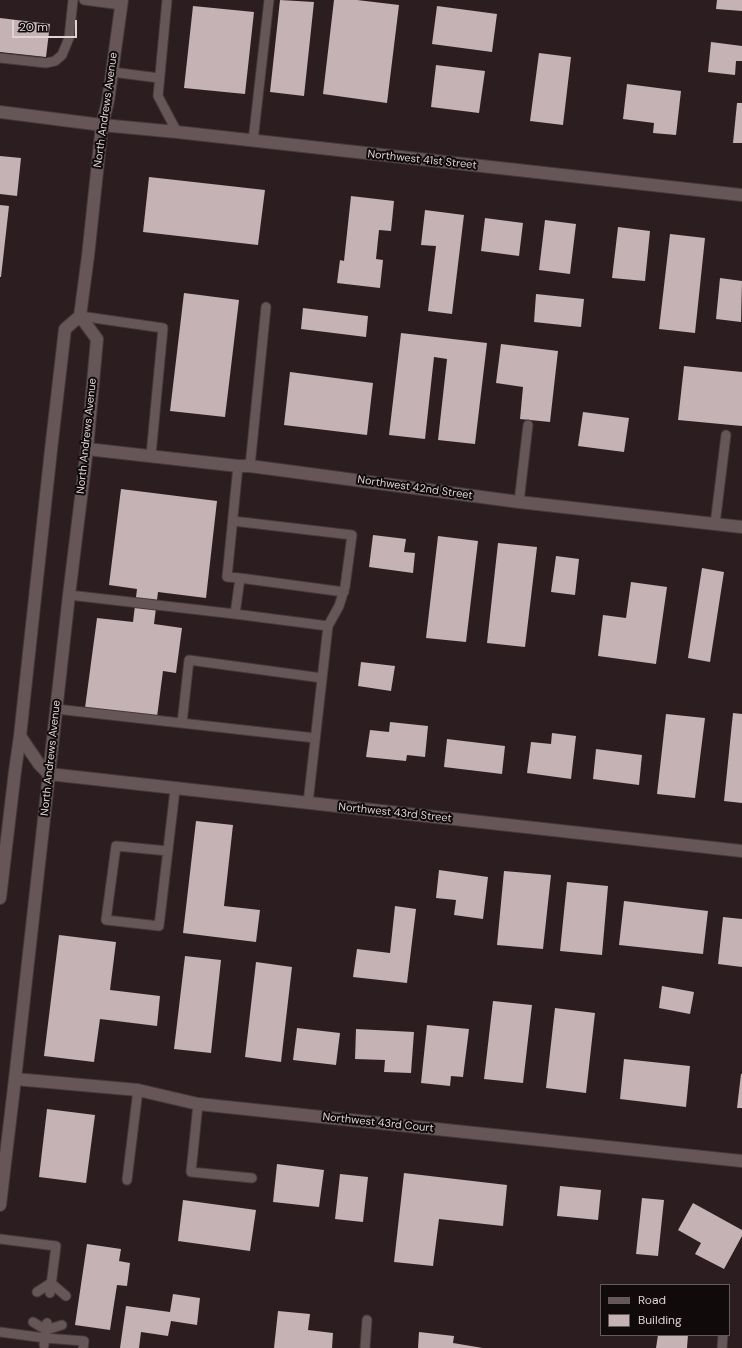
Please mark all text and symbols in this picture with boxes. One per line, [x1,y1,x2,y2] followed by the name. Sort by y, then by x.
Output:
[14,12,79,38] scale bar
[19,19,48,35] text: 20 m
[91,51,121,169] street label: North Andrews Avenue
[367,148,477,172] street label: Northwest 41st Street
[74,377,100,495] street label: North Andrews Avenue
[357,473,473,503] street label: Northwest 42nd Street
[38,699,64,817] street label: North Andrews Avenue
[338,800,452,826] street label: Northwest 43rd Street
[322,1111,434,1135] street label: Northwest 43rd Court
[600,1284,730,1336] legend
[638,1292,666,1308] text: Road
[638,1312,682,1328] text: Building

